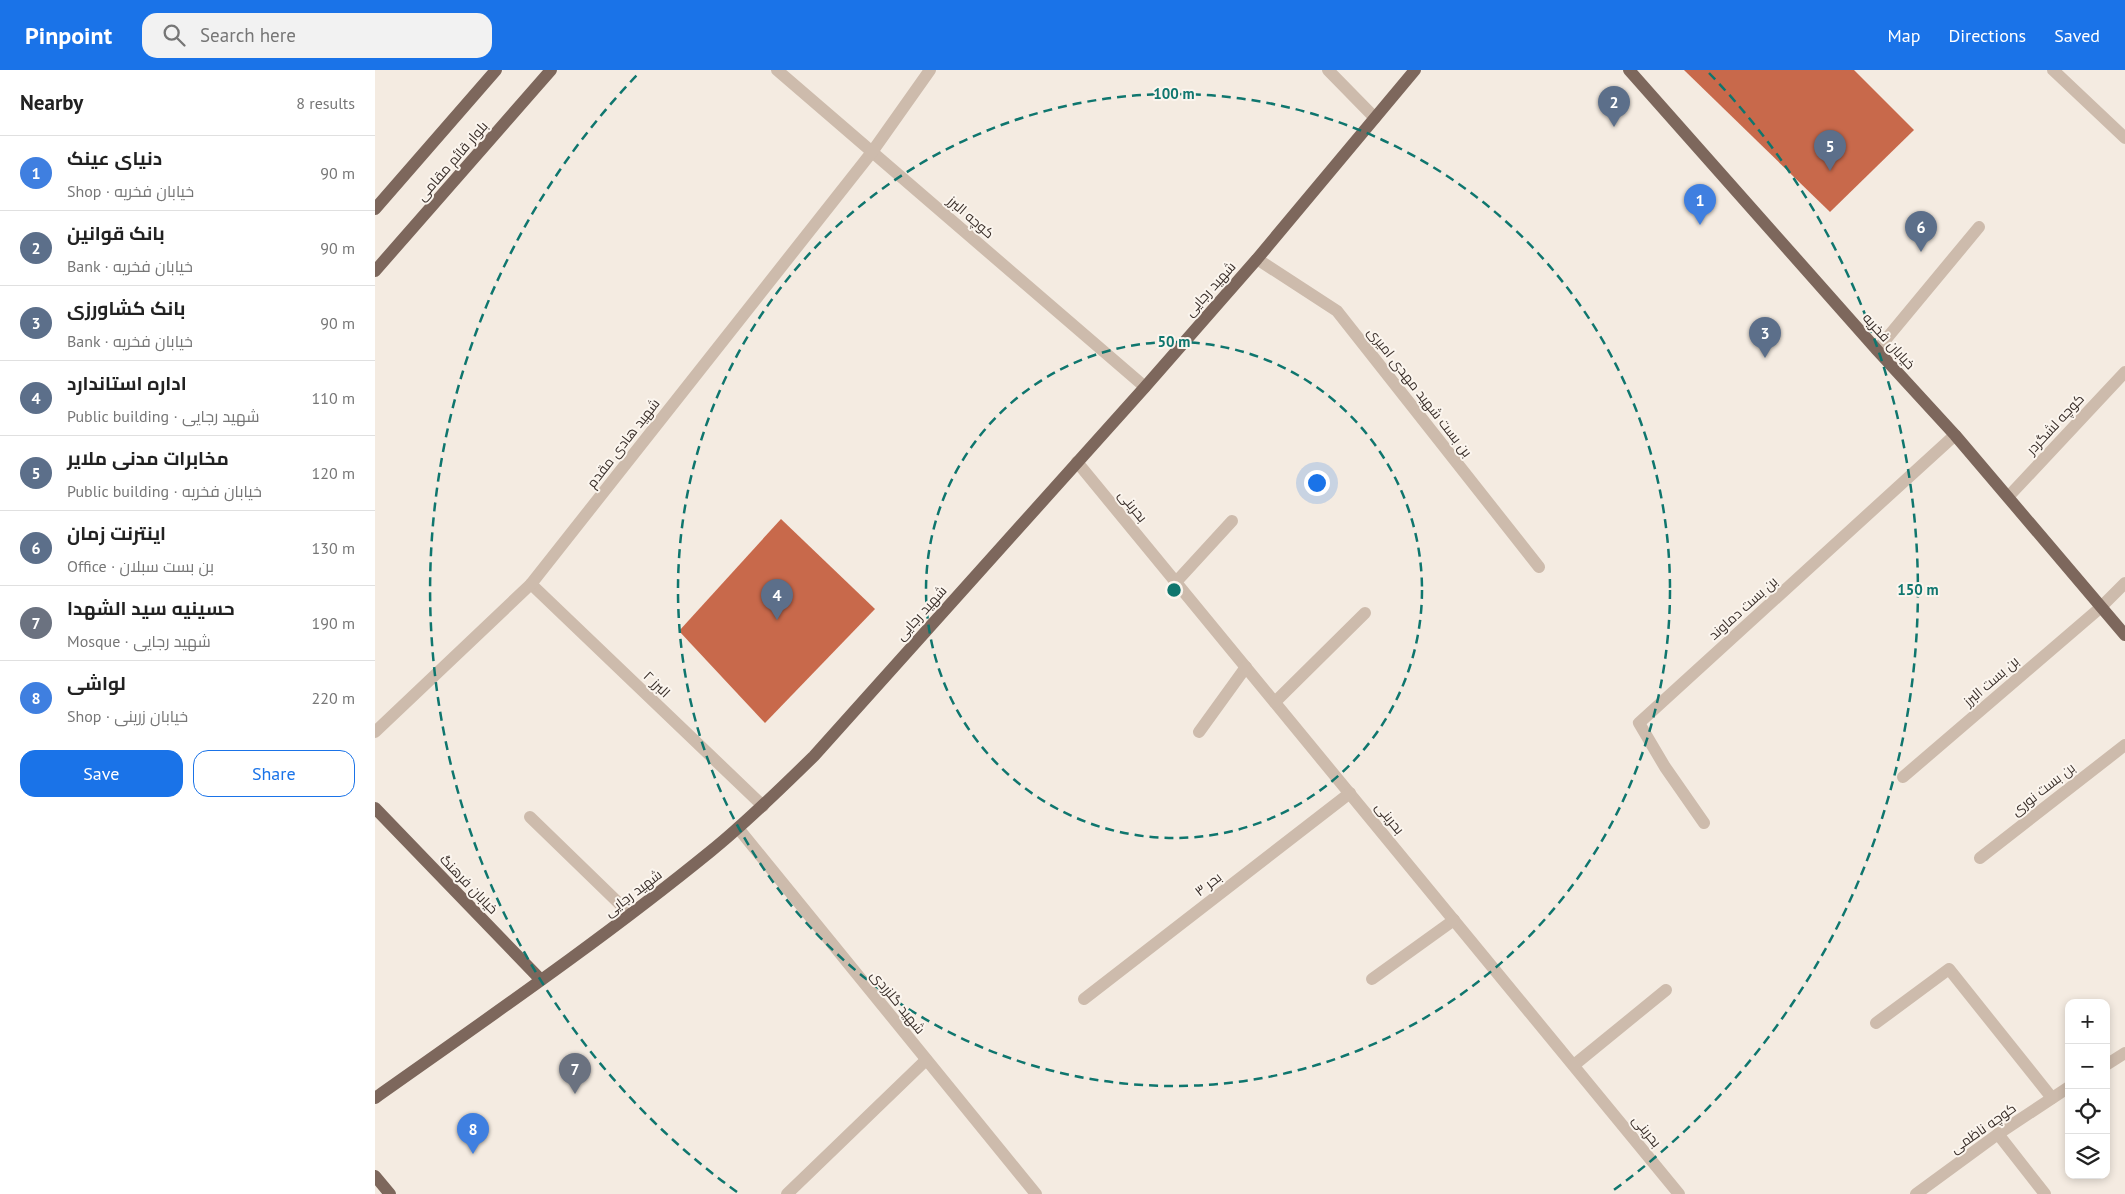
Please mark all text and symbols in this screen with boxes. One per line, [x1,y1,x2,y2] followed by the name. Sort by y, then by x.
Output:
[142,13,492,58] search box
[25,20,112,51] text: Pinpoint
[160,21,188,49] icon: search
[200,23,296,47] text: Search here
[1888,24,1920,47] text: Map
[1948,24,2026,47] text: Directions
[2054,24,2100,47] text: Saved
[1153,84,1195,103] text: 100 m
[1598,86,1630,127] pin: 2
[20,89,83,116] text: Nearby
[296,93,355,113] text: 8 results
[412,117,492,205] street label: بلوار قائم مقامی
[1814,130,1846,171] pin: 5
[67,146,162,170] text: دنیای عینک
[31,163,41,183] text: 1
[320,163,355,183] text: 90 m
[67,181,194,201] text: Shop · خیابان فخریه
[1684,184,1716,225] pin: 1
[943,191,998,243] street label: کوچه البرز
[1905,211,1937,252] pin: 6
[67,221,165,245] text: بانک قوانین
[31,238,41,258] text: 2
[320,238,355,258] text: 90 m
[67,256,193,276] text: Bank · خیابان فخریه
[1181,258,1239,320] street label: شهید رجایی
[67,296,186,320] text: بانک کشاورزی
[1859,309,1919,373] street label: خیابان فخریه
[31,313,41,333] text: 3
[320,313,355,333] text: 90 m
[1749,317,1781,358] pin: 3
[1364,323,1476,461] street label: بن بست شهید مهدی امیری
[67,331,193,351] text: Bank · خیابان فخریه
[1158,332,1190,351] text: 50 m
[67,371,187,395] text: اداره استاندارد
[31,388,41,408] text: 4
[312,388,355,408] text: 110 m
[2022,390,2089,460] street label: کوچه لشگردر
[582,395,664,492] street label: شهید هادی مقدم
[67,406,260,426] text: Public building · شهید رجایی
[67,446,229,470] text: مخابرات مدنی ملایر
[31,463,41,483] text: 5
[312,463,355,483] text: 120 m
[1304,470,1330,496] your location
[67,481,262,501] text: Public building · خیابان فخریه
[1114,486,1152,526] street label: بحرینی
[67,521,166,545] text: اینترنت زمان
[31,538,41,558] text: 6
[312,538,355,558] text: 130 m
[67,556,214,576] text: Office · بن بست سبلان
[1705,572,1781,644] street label: بن بست دماوند
[761,579,793,620] pin: 4
[1897,580,1939,599] text: 150 m
[1165,581,1183,599] centre of rings
[892,582,950,644] street label: شهید رجایی
[67,596,235,620] text: حسینیه سید الشهدا
[31,613,41,633] text: 7
[312,613,355,633] text: 190 m
[67,631,211,651] text: Mosque · شهید رجایی
[1959,652,2023,711] street label: بن بست البرز
[640,667,674,701] street label: البرز ۲
[67,671,126,695] text: لواشی
[31,688,41,708] text: 8
[312,688,355,708] text: 220 m
[67,706,188,726] text: Shop · خیابان زرینی
[20,750,183,797] button: Save
[193,750,355,797] button: Share
[2007,758,2079,820] street label: بن بست نوری
[1371,798,1409,838] street label: بحرینی
[436,850,502,918] street label: خیابان فرهنگ
[600,865,666,921] street label: شهید رجایی
[1191,868,1225,900] street label: بحر ۳
[867,966,929,1038] street label: شهید گلزردی
[2065,999,2110,1179] map controls
[2065,999,2110,1044] button: +
[2065,1044,2110,1089] button: −
[559,1053,591,1094] pin: 7
[2065,1089,2110,1134] button: locate
[1946,1099,2020,1158] street label: کوچه ناظمی
[1628,1111,1666,1151] street label: بحرینی
[457,1113,489,1154] pin: 8
[2065,1134,2110,1179] button: layers

